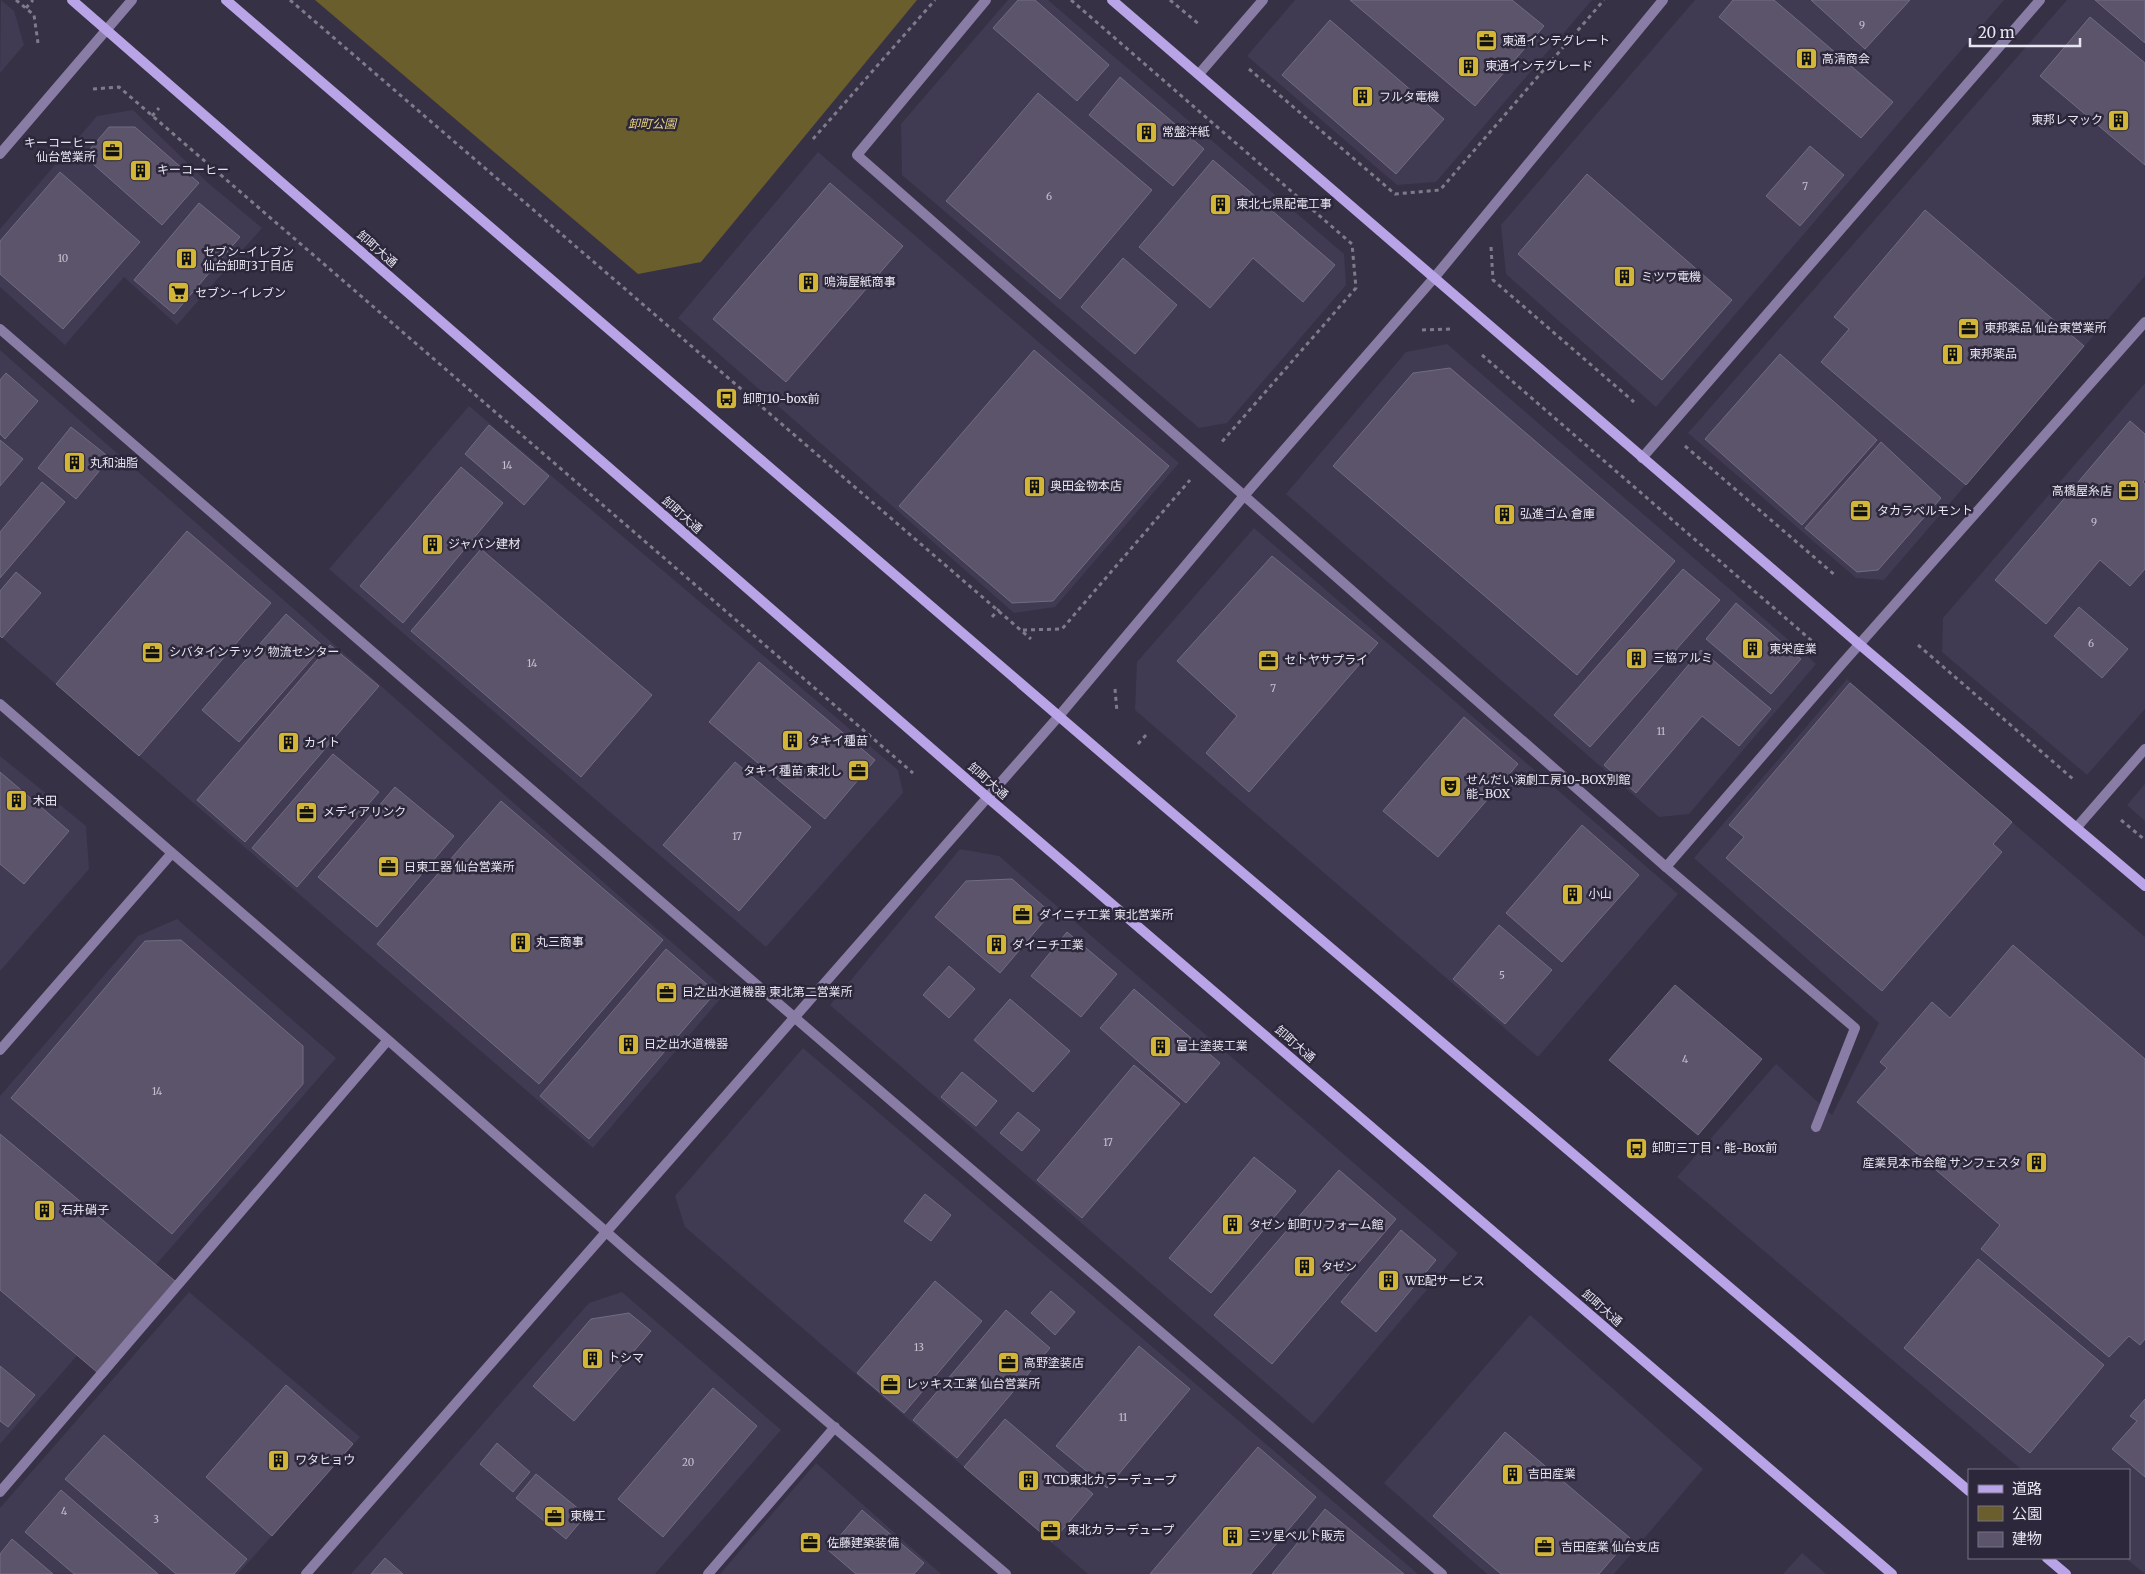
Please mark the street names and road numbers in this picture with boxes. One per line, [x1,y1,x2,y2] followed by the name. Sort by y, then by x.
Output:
[354,227,400,270] street label: 卸町大通
[659,493,705,536] street label: 卸町大通
[965,759,1011,802] street label: 卸町大通
[1272,1022,1318,1065] street label: 卸町大通
[1579,1286,1625,1329] street label: 卸町大通

